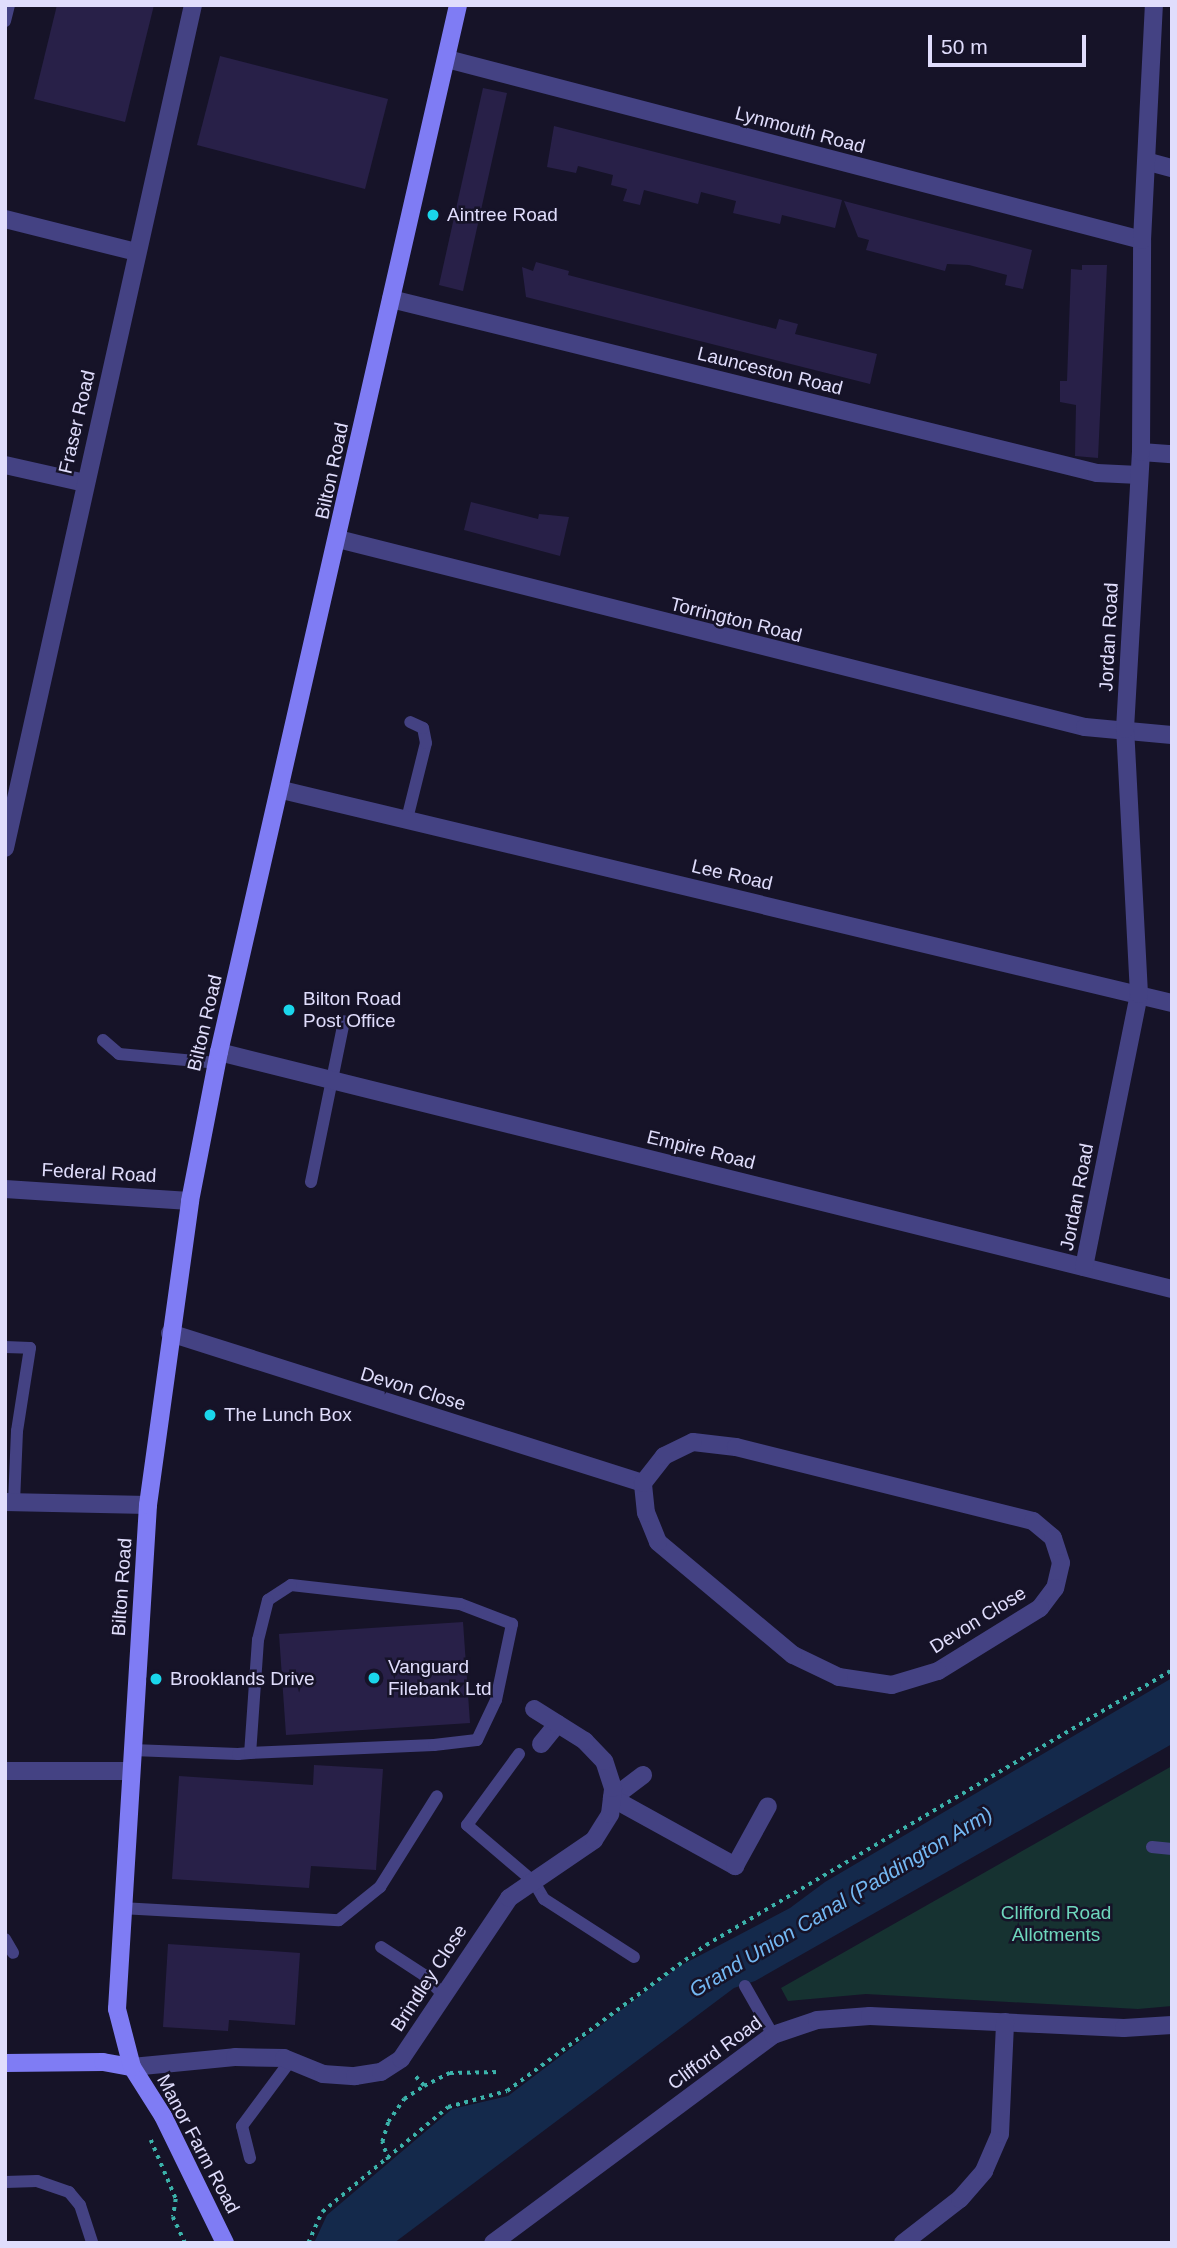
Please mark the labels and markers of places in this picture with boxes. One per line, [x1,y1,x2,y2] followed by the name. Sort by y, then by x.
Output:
[447,204,558,226] place label: Aintree Road
[425,207,441,223] marker: Aintree Road
[303,988,401,1032] place label: Bilton Road Post Office
[281,1002,297,1018] marker: Bilton Road Post Office
[224,1404,352,1426] place label: The Lunch Box
[202,1407,218,1423] marker: The Lunch Box
[388,1656,492,1700] place label: Vanguard Filebank Ltd
[170,1668,315,1690] place label: Brooklands Drive
[366,1670,382,1686] marker: Vanguard Filebank Ltd
[148,1671,164,1687] marker: Brooklands Drive

